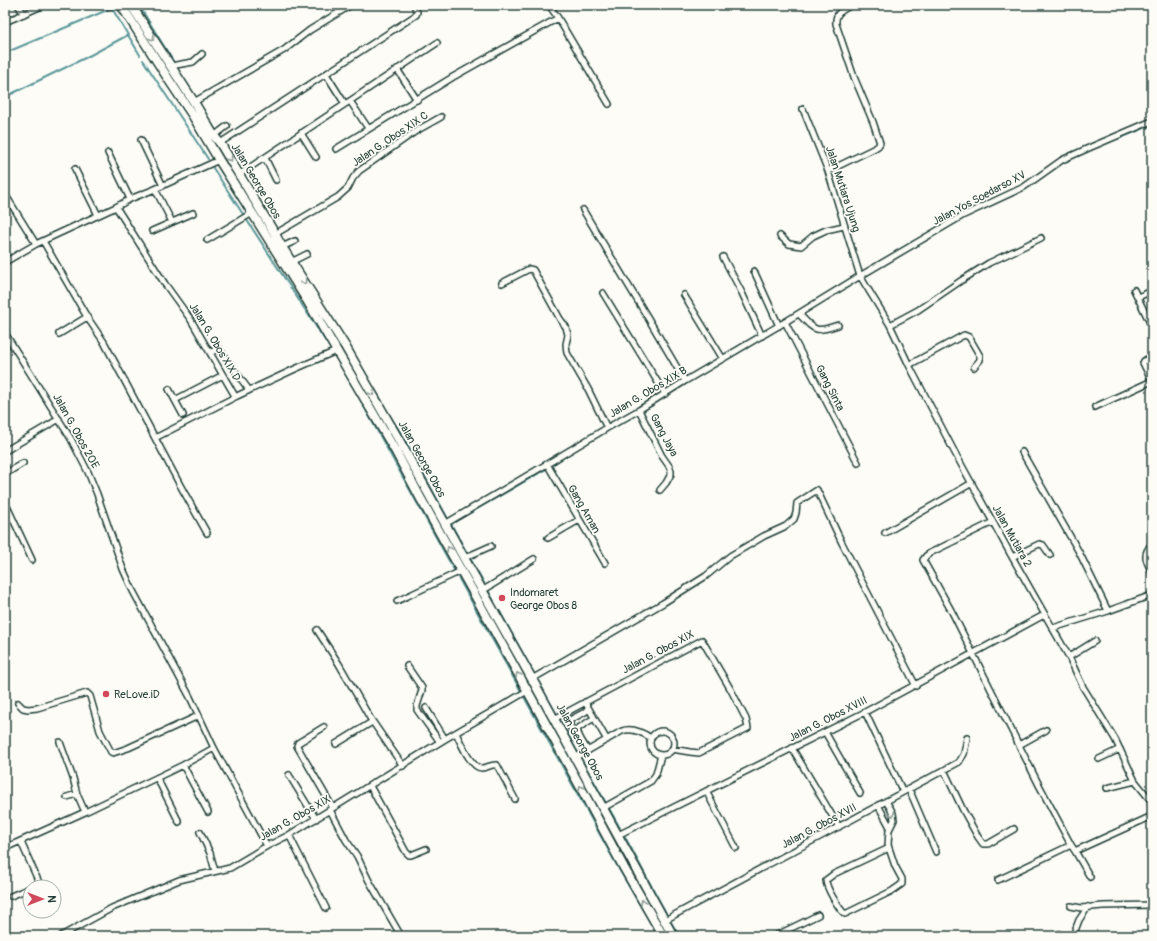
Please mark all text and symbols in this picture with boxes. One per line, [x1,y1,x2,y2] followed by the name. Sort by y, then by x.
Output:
[148,34,155,41] one-way arrow
[350,109,431,169] street label: Jalan G. Obos XIX C
[228,141,284,221] street label: Jalan George Obos
[823,144,863,234] street label: Jalan Mutiara Ujung
[225,155,233,162] one-way arrow
[930,168,1028,228] street label: Jalan Yos Soedarso XV
[299,278,307,285] one-way arrow
[187,301,244,384] street label: Jalan G. Obos XIX D
[813,363,847,413] street label: Gang Sinta
[607,364,689,420] street label: Jalan G. Obos XIX B
[368,389,375,396] one-way arrow
[50,391,102,471] street label: Jalan G. Obos 20E
[647,411,681,459] street label: Gang Jaya
[396,418,448,500] street label: Jalan George Obos
[565,482,603,536] street label: Gang Aman
[990,503,1034,569] street label: Jalan Mutiara 2
[446,545,453,553] one-way arrow
[510,586,577,612] place label: Indomaret George Obos 8
[497,593,507,603] marker: Indomaret George Obos 8
[620,628,696,676] street label: Jalan G. Obos XIX
[516,671,523,679] one-way arrow
[114,688,160,701] place label: ReLove.iD
[101,689,111,699] marker: ReLove.iD
[787,694,869,744] street label: Jalan G. Obos XVIII
[554,701,606,783] street label: Jalan George Obos
[578,785,586,793] one-way arrow
[257,792,333,844] street label: Jalan G. Obos XIX
[779,801,859,851] street label: Jalan G. Obos XVII
[887,811,896,818] one-way arrow
[22,879,62,919] north arrow
[45,895,58,903] text: N
[641,899,648,907] one-way arrow

